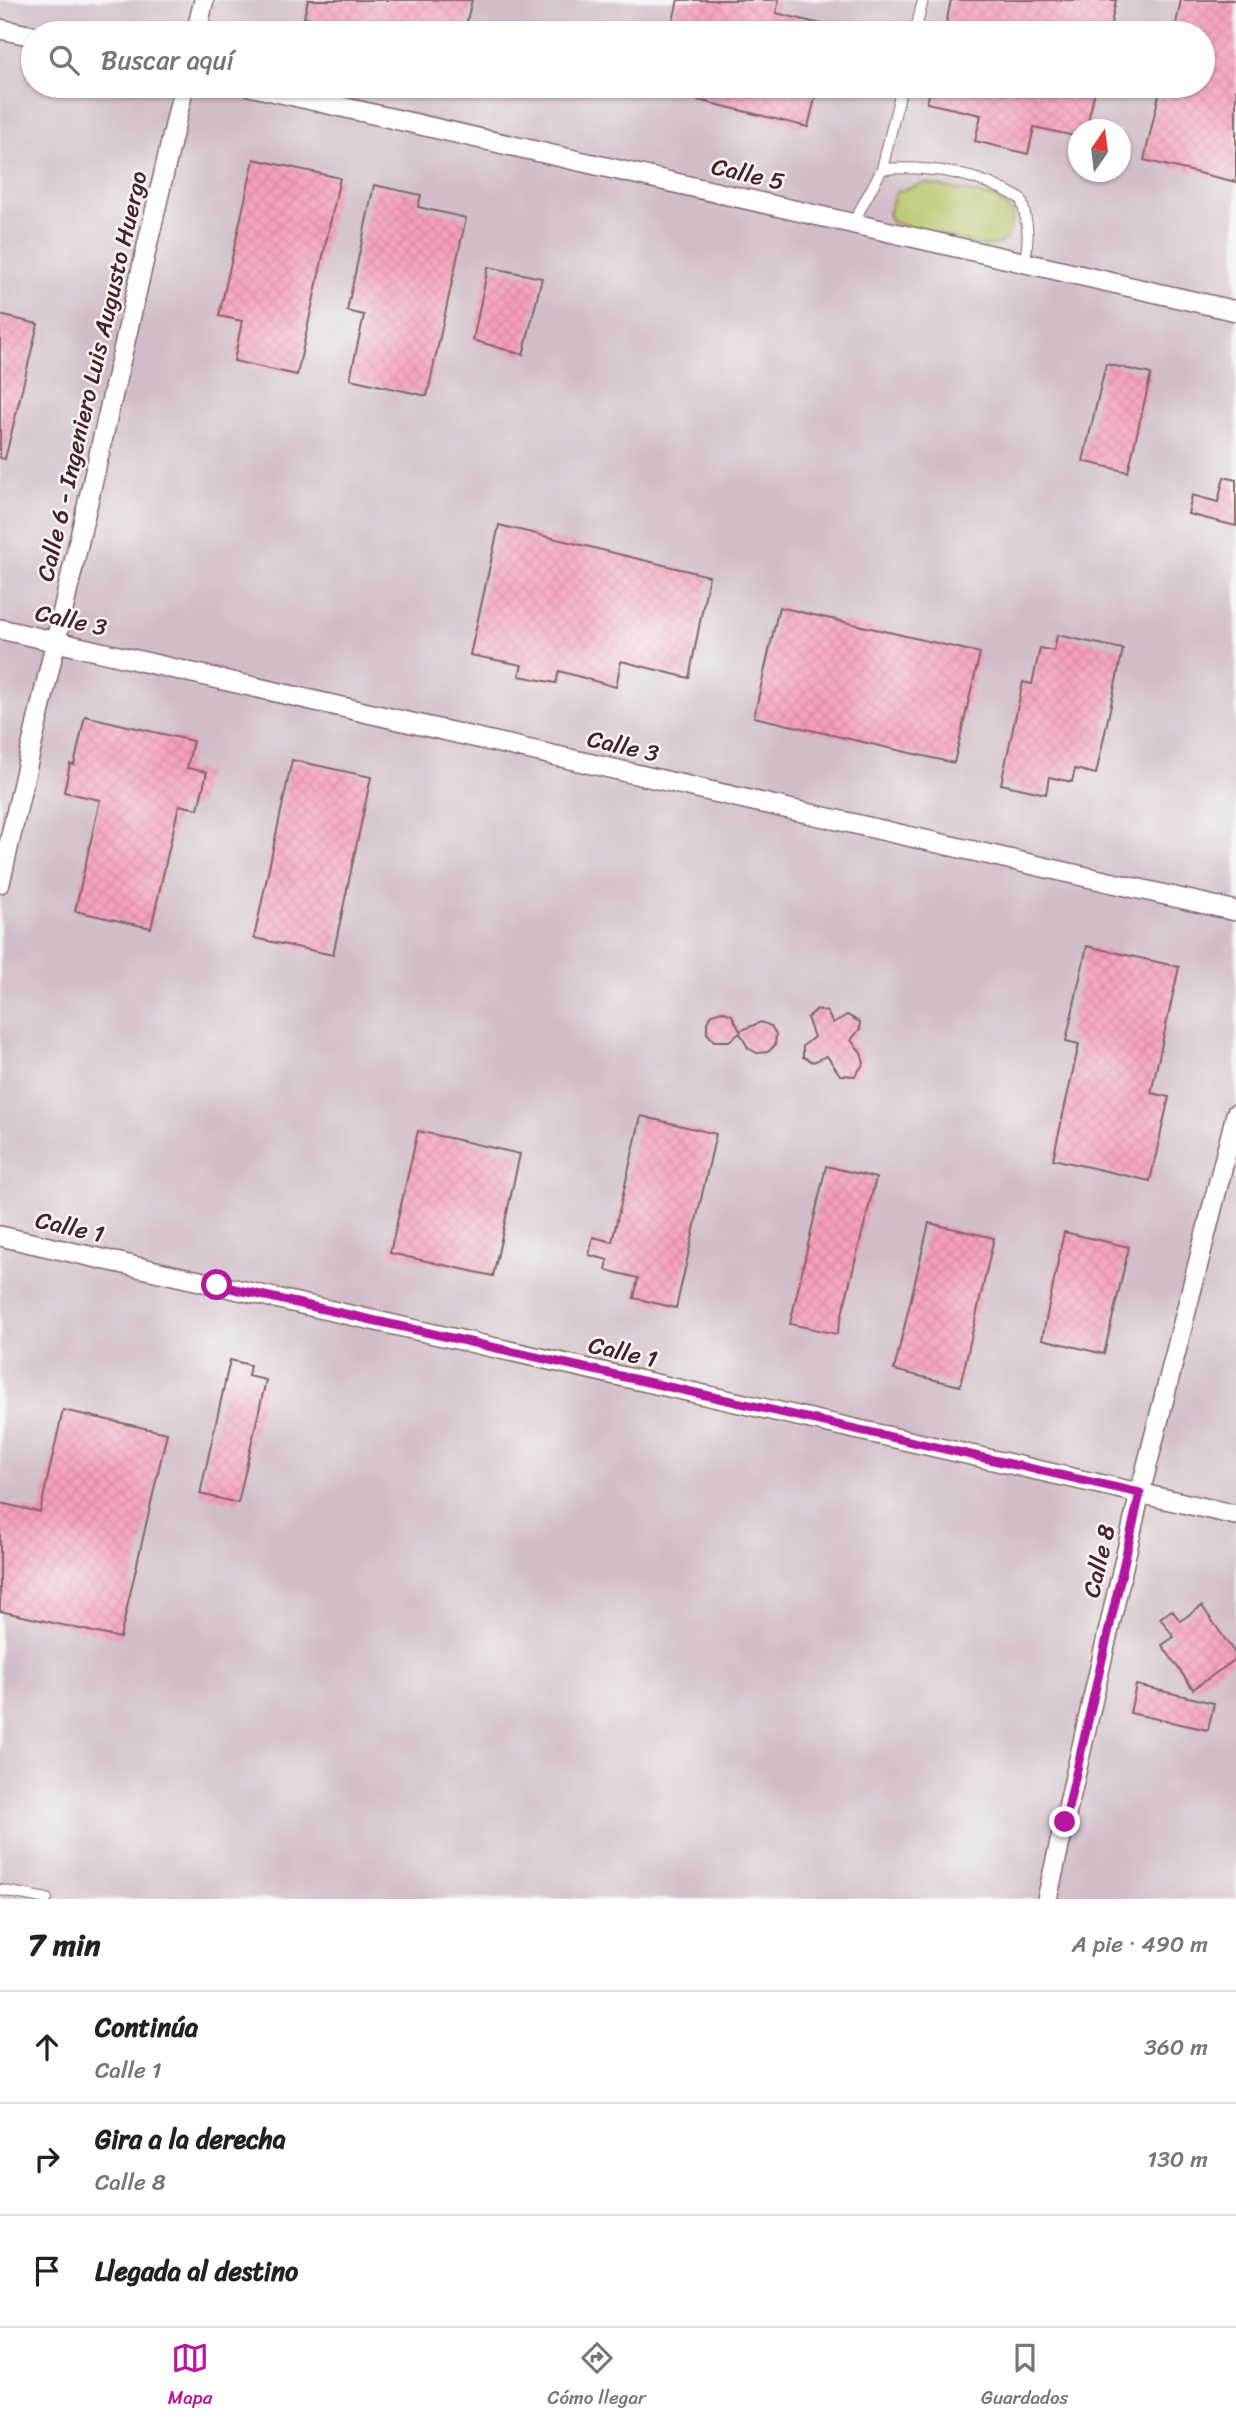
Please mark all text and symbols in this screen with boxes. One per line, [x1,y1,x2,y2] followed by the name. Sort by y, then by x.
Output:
[21,21,1215,98] search box
[101,37,234,83] text: Buscar aquí
[45,41,83,79] icon: search
[1068,119,1131,182] north arrow
[707,145,789,203] street label: Calle 5
[24,167,160,585] street label: Calle 6 - Ingeniero Luis Augusto Huergo
[31,591,111,649] street label: Calle 3
[583,717,663,775] street label: Calle 3
[31,1199,109,1255] street label: Calle 1
[201,1269,232,1300] route start
[584,1324,662,1380] street label: Calle 1
[1070,1520,1128,1602] street label: Calle 8
[1049,1806,1080,1837] route end
[28,1918,100,1972] text: 7 min
[1072,1924,1208,1965] text: A pie · 490 m
[95,2004,198,2050] text: Continúa
[1144,2027,1208,2068] text: 360 m
[28,2028,66,2066] icon: ahead
[95,2050,162,2091] text: Calle 1
[95,2116,286,2162] text: Gira a la derecha
[1147,2139,1208,2180] text: 130 m
[28,2140,66,2178] icon: right
[95,2162,166,2203] text: Calle 8
[95,2248,298,2294] text: Llegada al destino
[28,2252,66,2290] icon: arrive
[168,2339,212,2414] tab: Mapa
[548,2339,646,2414] tab: Cómo llegar
[981,2339,1068,2414] tab: Guardados

